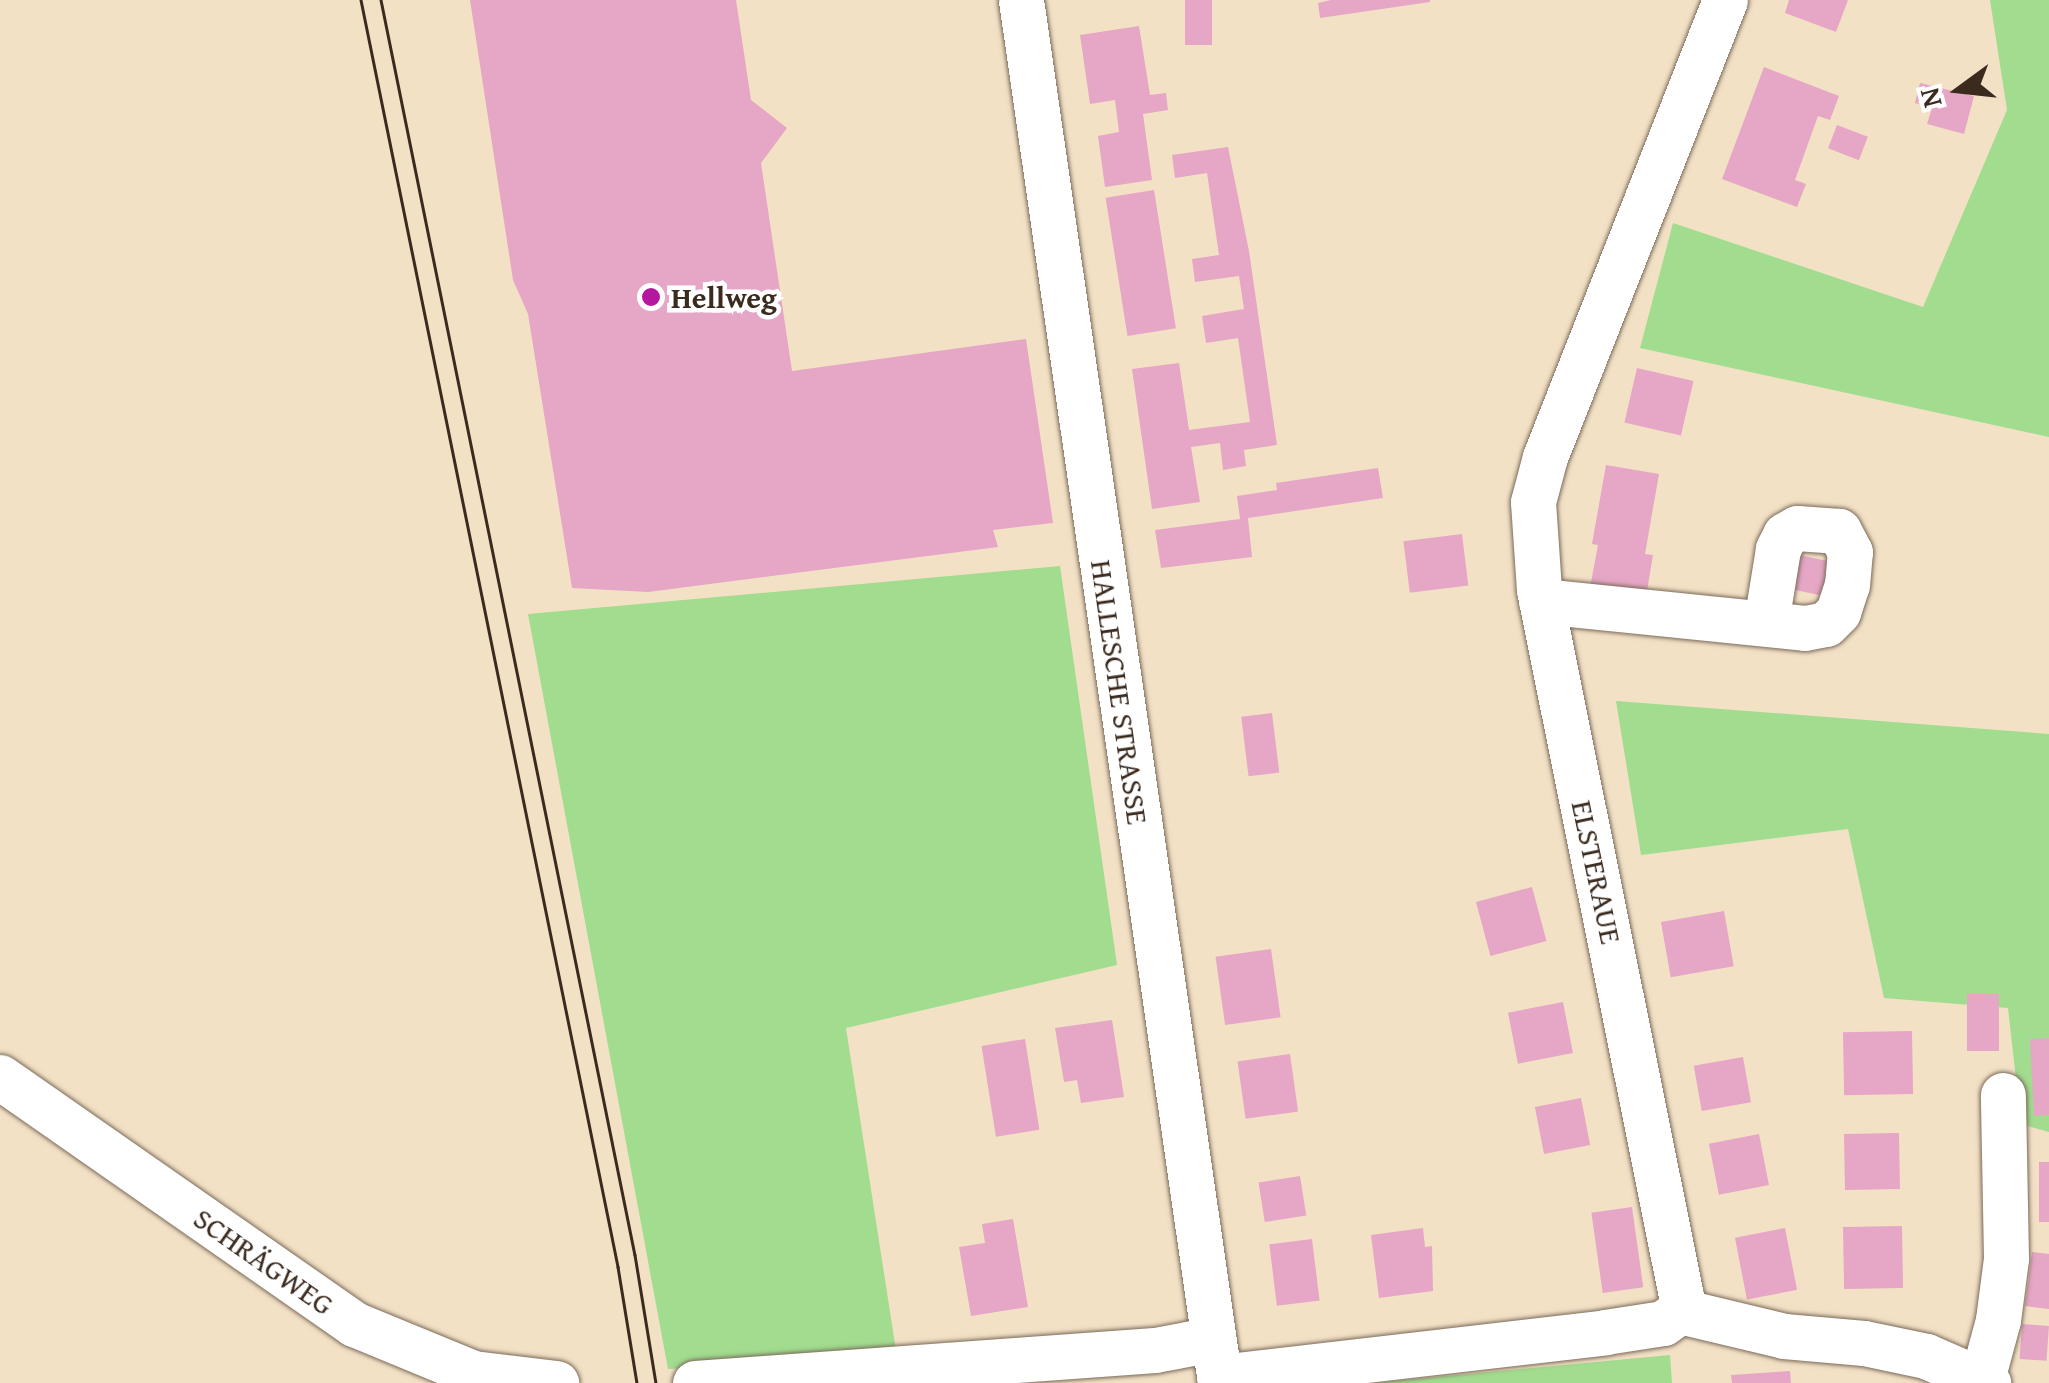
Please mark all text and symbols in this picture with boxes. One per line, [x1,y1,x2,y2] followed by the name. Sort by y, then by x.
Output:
[1909,40,2009,140] north arrow
[1907,84,1952,112] text: N
[671,279,777,315] place label: Hellweg
[640,286,662,308] marker: Hellweg
[1084,558,1156,826] street label: HALLESCHE STRASSE
[1564,797,1630,947] street label: ELSTERAUE
[187,1200,341,1322] street label: SCHRÄGWEG

